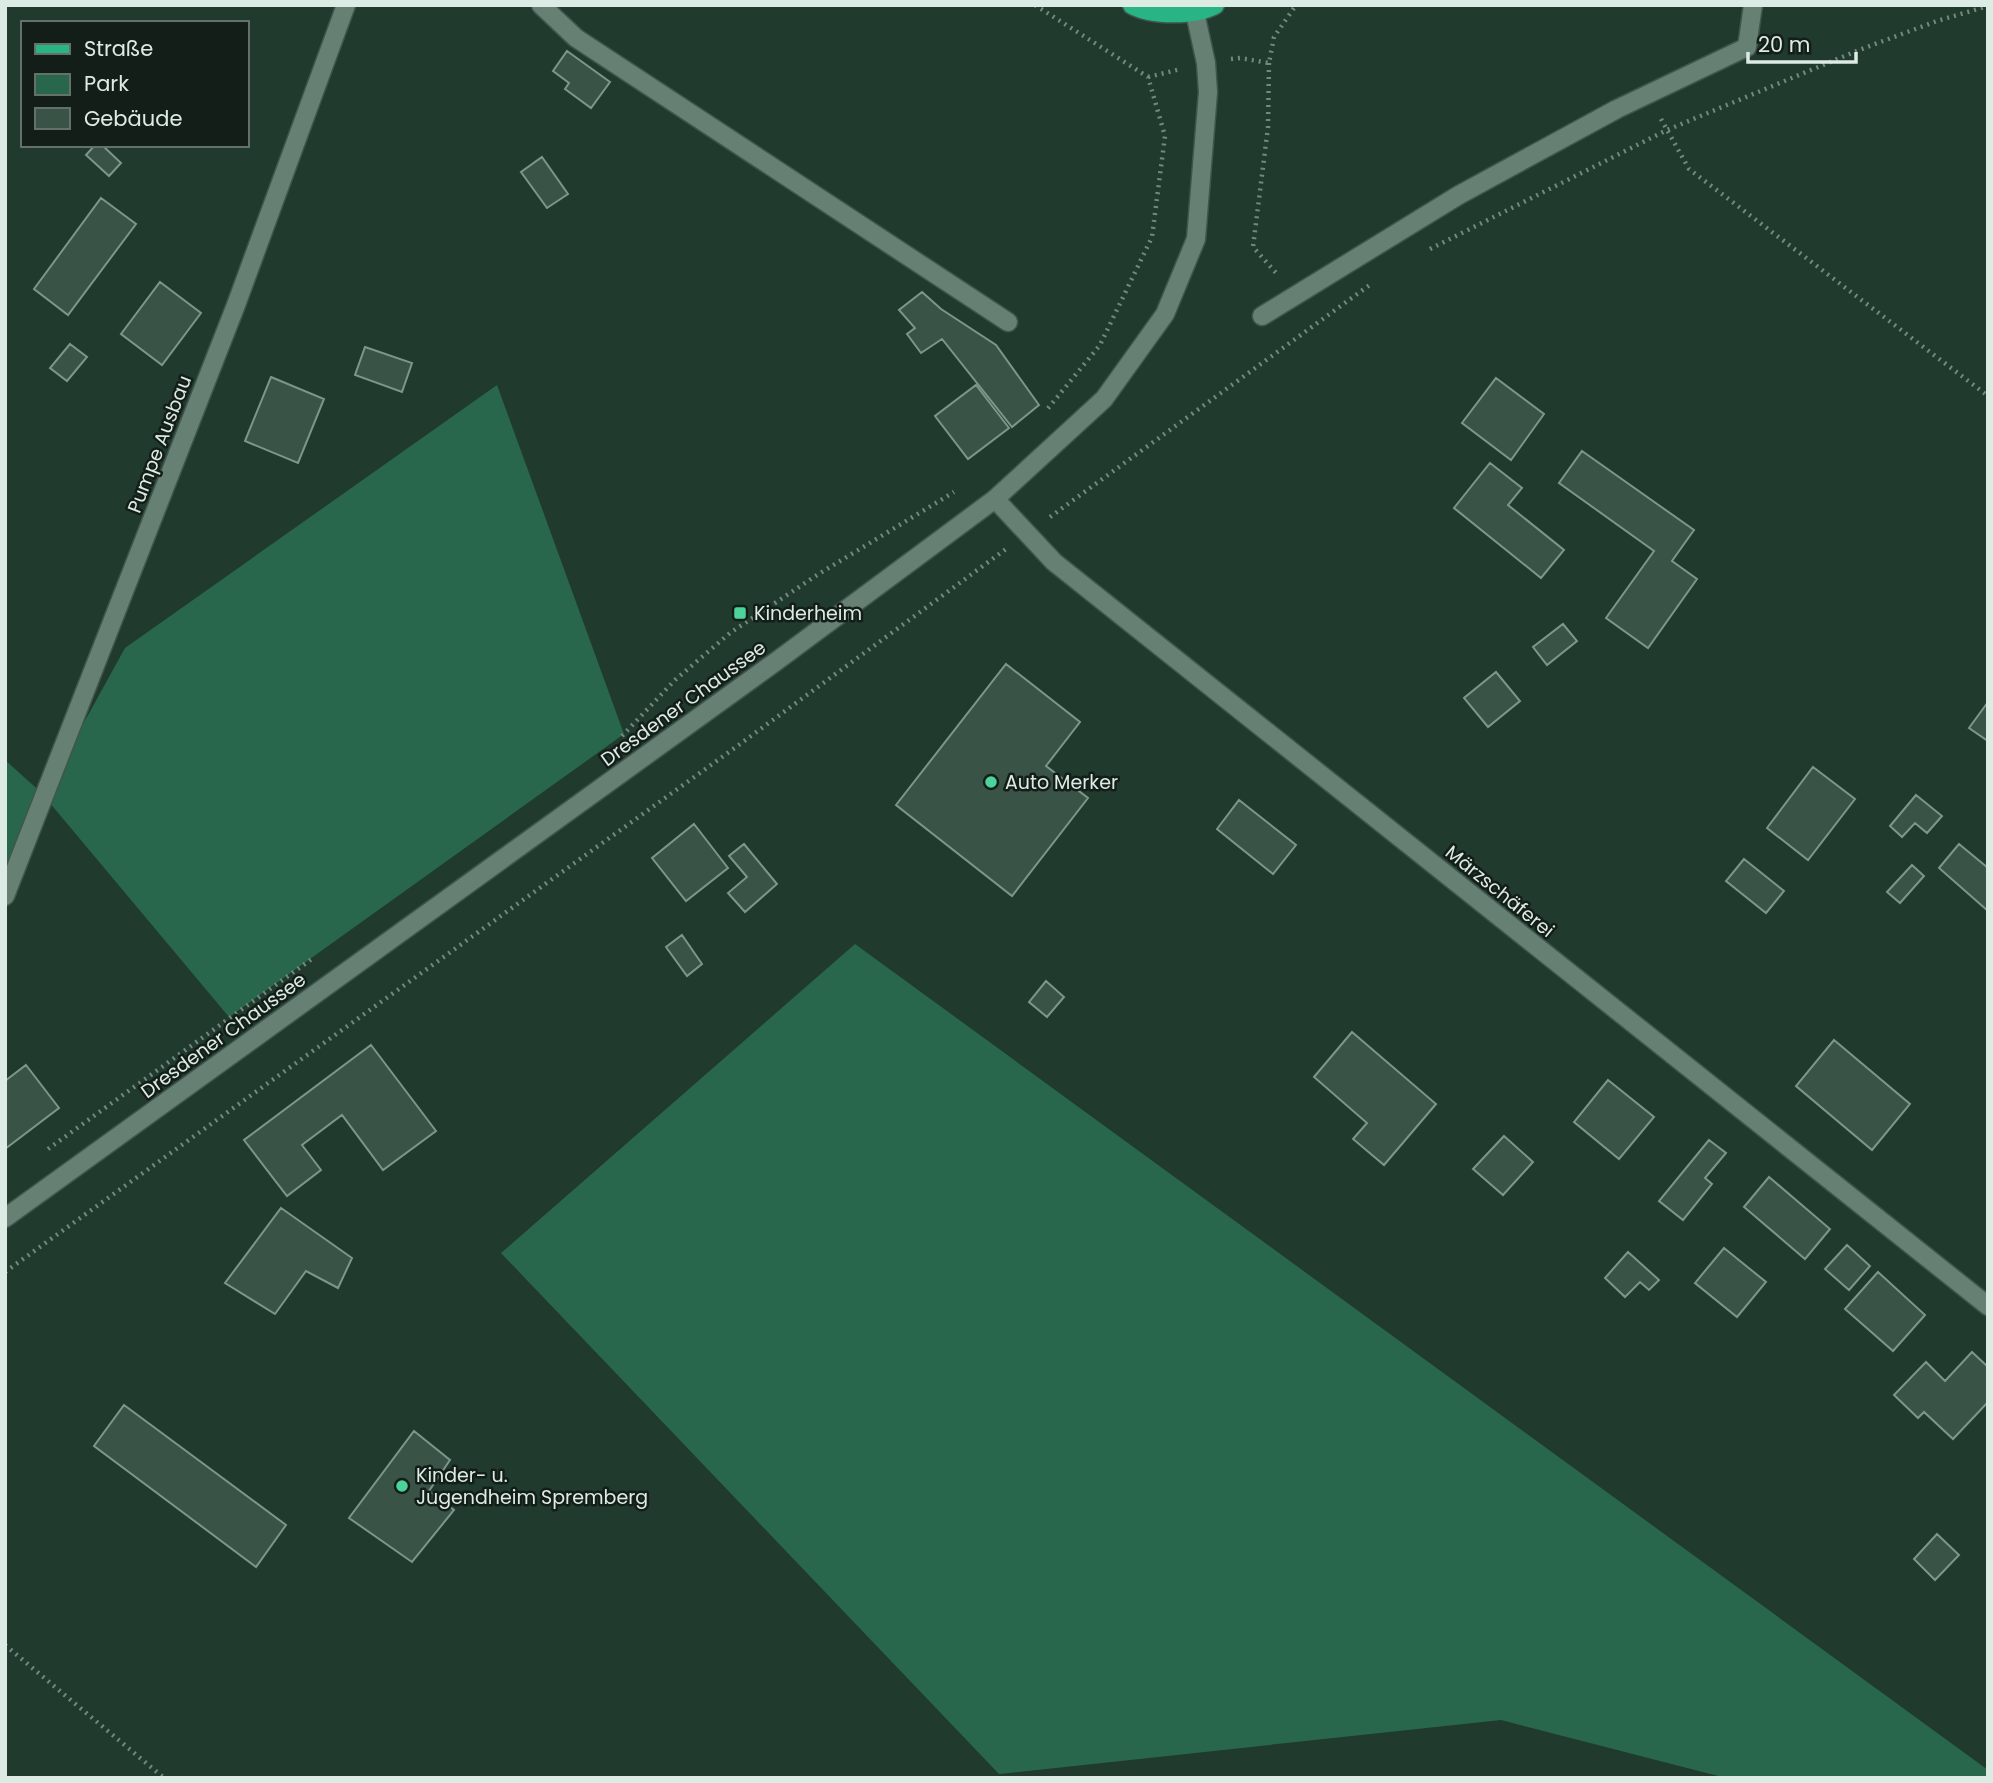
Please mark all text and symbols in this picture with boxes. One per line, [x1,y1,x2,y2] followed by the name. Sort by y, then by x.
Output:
[21,21,248,147] legend
[1748,21,1856,65] scale bar
[1758,30,1811,59] text: 20 m
[84,34,153,63] text: Straße
[84,69,129,98] text: Park
[84,104,182,133] text: Gebäude
[121,372,198,517] street label: Pumpe Ausbau
[754,600,862,627] place label: Kinderheim
[732,605,748,621] marker: Kinderheim
[595,634,771,773] street label: Dresdener Chaussee
[1005,769,1118,796] place label: Auto Merker
[983,774,999,790] marker: Auto Merker
[1440,839,1560,944] street label: Märzschäferei
[135,966,311,1105] street label: Dresdener Chaussee
[416,1462,648,1511] place label: Kinder- u. Jugendheim Spremberg
[394,1478,410,1494] marker: Kinder- u. Jugendheim Spremberg

